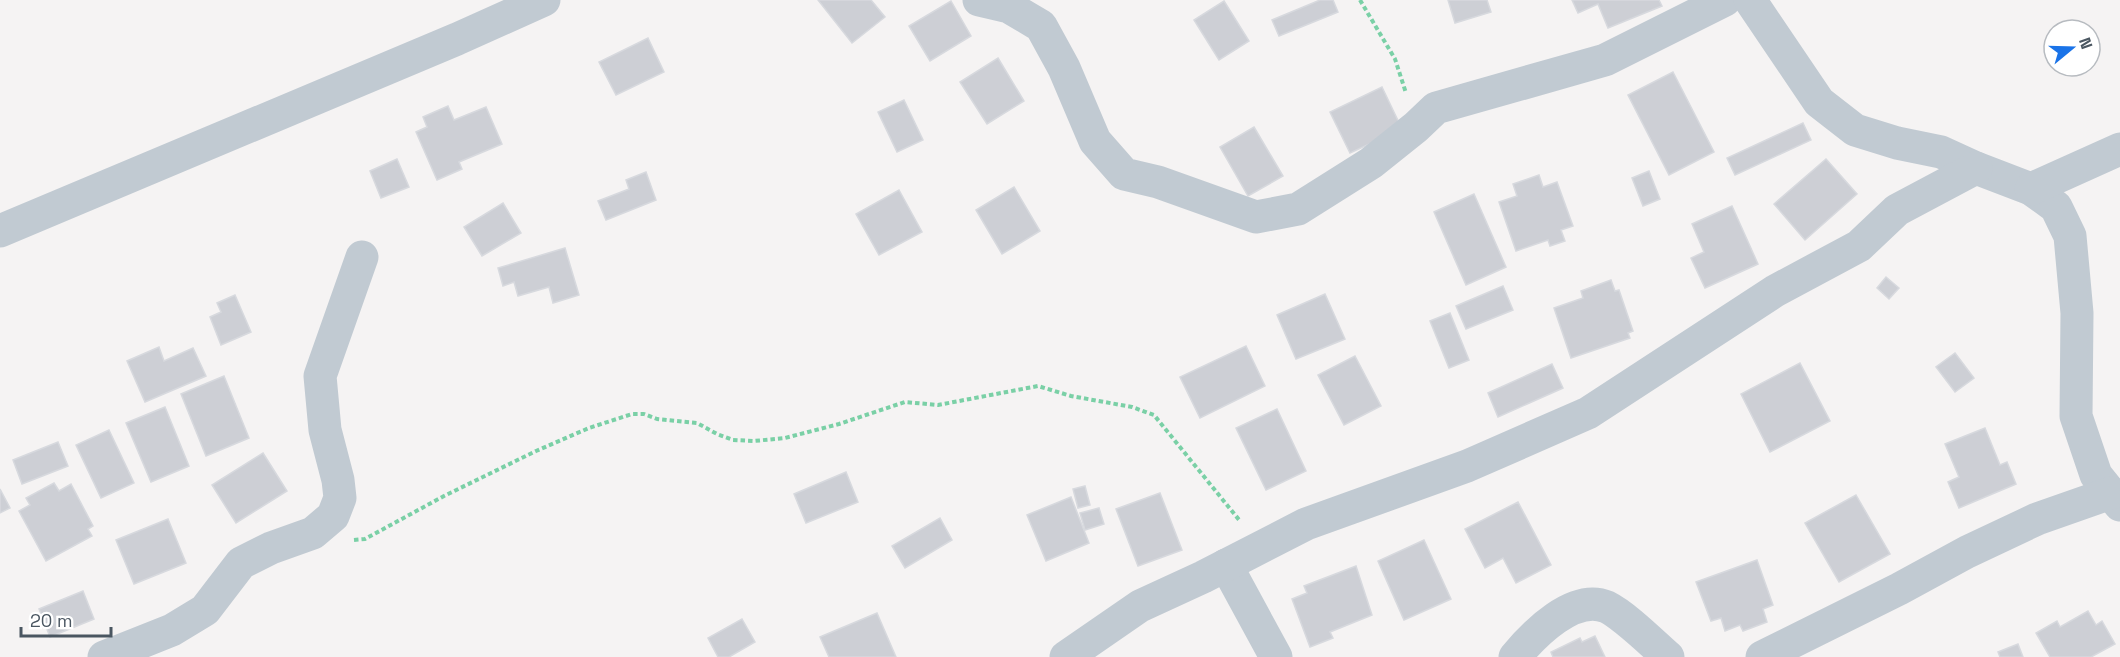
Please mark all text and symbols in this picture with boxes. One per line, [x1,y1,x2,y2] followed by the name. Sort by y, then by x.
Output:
[2042,18,2102,78] north arrow
[2074,35,2097,52] text: N
[21,600,111,638] scale bar
[30,609,73,632] text: 20 m

